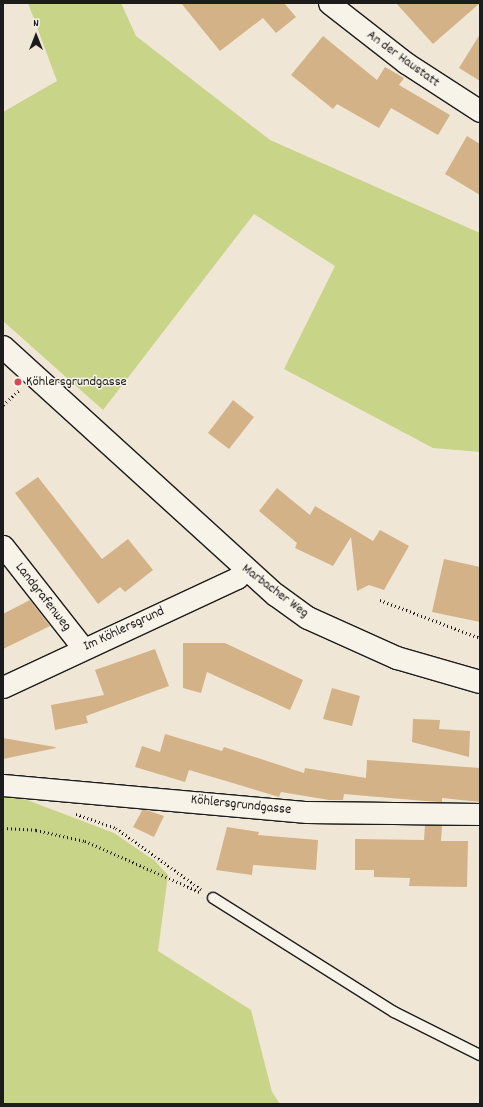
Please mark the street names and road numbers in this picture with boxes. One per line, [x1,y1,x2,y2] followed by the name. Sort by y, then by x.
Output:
[363,27,443,91] street label: An der Haustatt
[11,559,75,635] street label: Landgrafenweg
[238,560,312,622] street label: Marbacher Weg
[81,603,167,655] street label: Im Köhlersgrund
[190,791,292,819] street label: Köhlersgrundgasse

